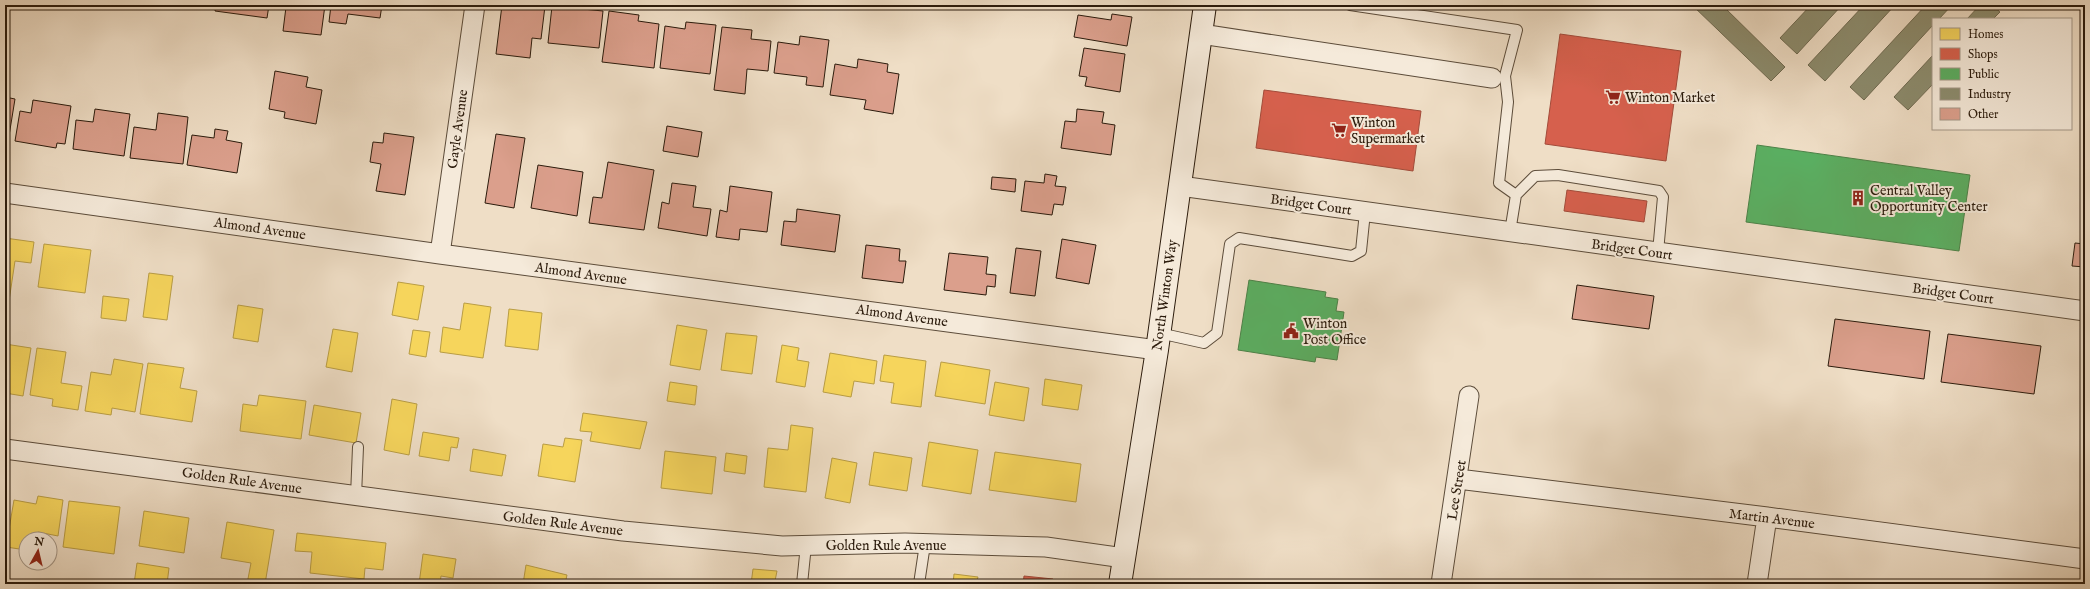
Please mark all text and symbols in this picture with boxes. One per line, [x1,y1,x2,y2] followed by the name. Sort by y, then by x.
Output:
[1932,18,2072,130] legend
[1968,27,2004,42] text: Homes
[1968,47,1998,63] text: Shops
[1968,67,1999,82] text: Public
[1968,87,2011,102] text: Industry
[444,88,473,170] street label: Gayle Avenue
[1604,88,1622,106] supermarket icon: Winton Market
[1625,89,1715,107] place label: Winton Market
[1968,107,1999,122] text: Other
[1351,114,1425,148] place label: Winton Supermarket
[1330,121,1348,139] supermarket icon: Winton Supermarket
[1870,182,1988,216] place label: Central Valley Opportunity Center
[1849,189,1867,207] building icon: Central Valley Opportunity Center
[1269,190,1353,220] street label: Bridget Court
[212,214,307,244] street label: Almond Avenue
[1590,235,1674,265] street label: Bridget Court
[1148,238,1182,352] street label: North Winton Way
[533,259,628,289] street label: Almond Avenue
[1911,279,1995,309] street label: Bridget Court
[854,301,949,331] street label: Almond Avenue
[1303,315,1367,349] place label: Winton Post Office
[1282,322,1300,340] public building icon: Winton Post Office
[1443,459,1471,522] street label: Lee Street
[181,464,303,498] street label: Golden Rule Avenue
[1728,505,1816,533] street label: Martin Avenue
[502,508,624,540] street label: Golden Rule Avenue
[18,531,58,571] north arrow
[33,534,45,550] text: N
[826,537,947,555] street label: Golden Rule Avenue

